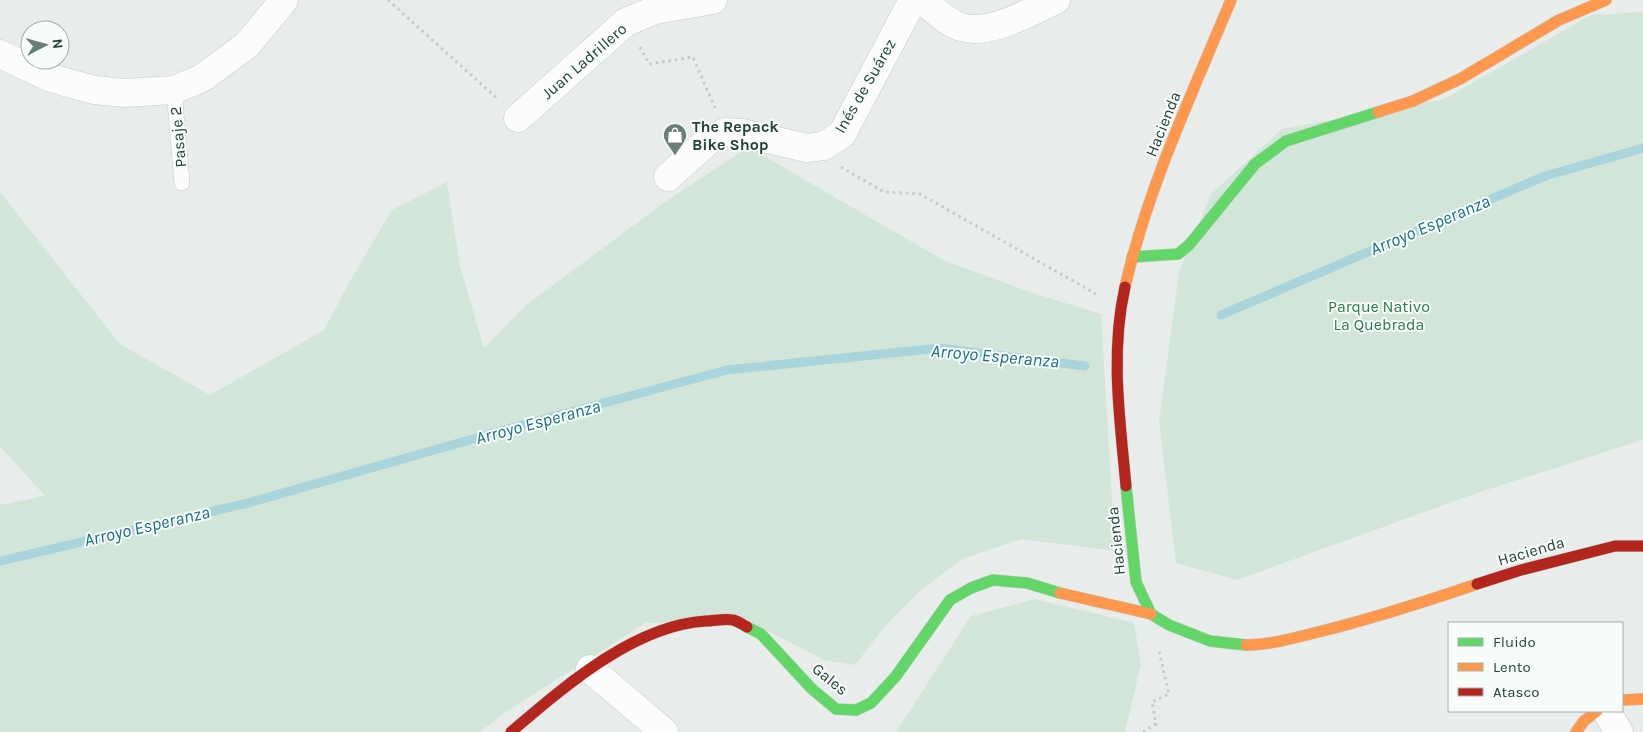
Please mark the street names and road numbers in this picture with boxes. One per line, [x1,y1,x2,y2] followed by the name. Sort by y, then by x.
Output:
[538,19,630,103] street label: Juan Ladrillero
[830,35,900,137] street label: Inés de Suárez
[1141,89,1185,159] street label: Hacienda
[166,106,190,168] street label: Pasaje 2
[1103,506,1129,576] street label: Hacienda
[1495,532,1567,570] street label: Hacienda
[808,659,852,699] street label: Gales

